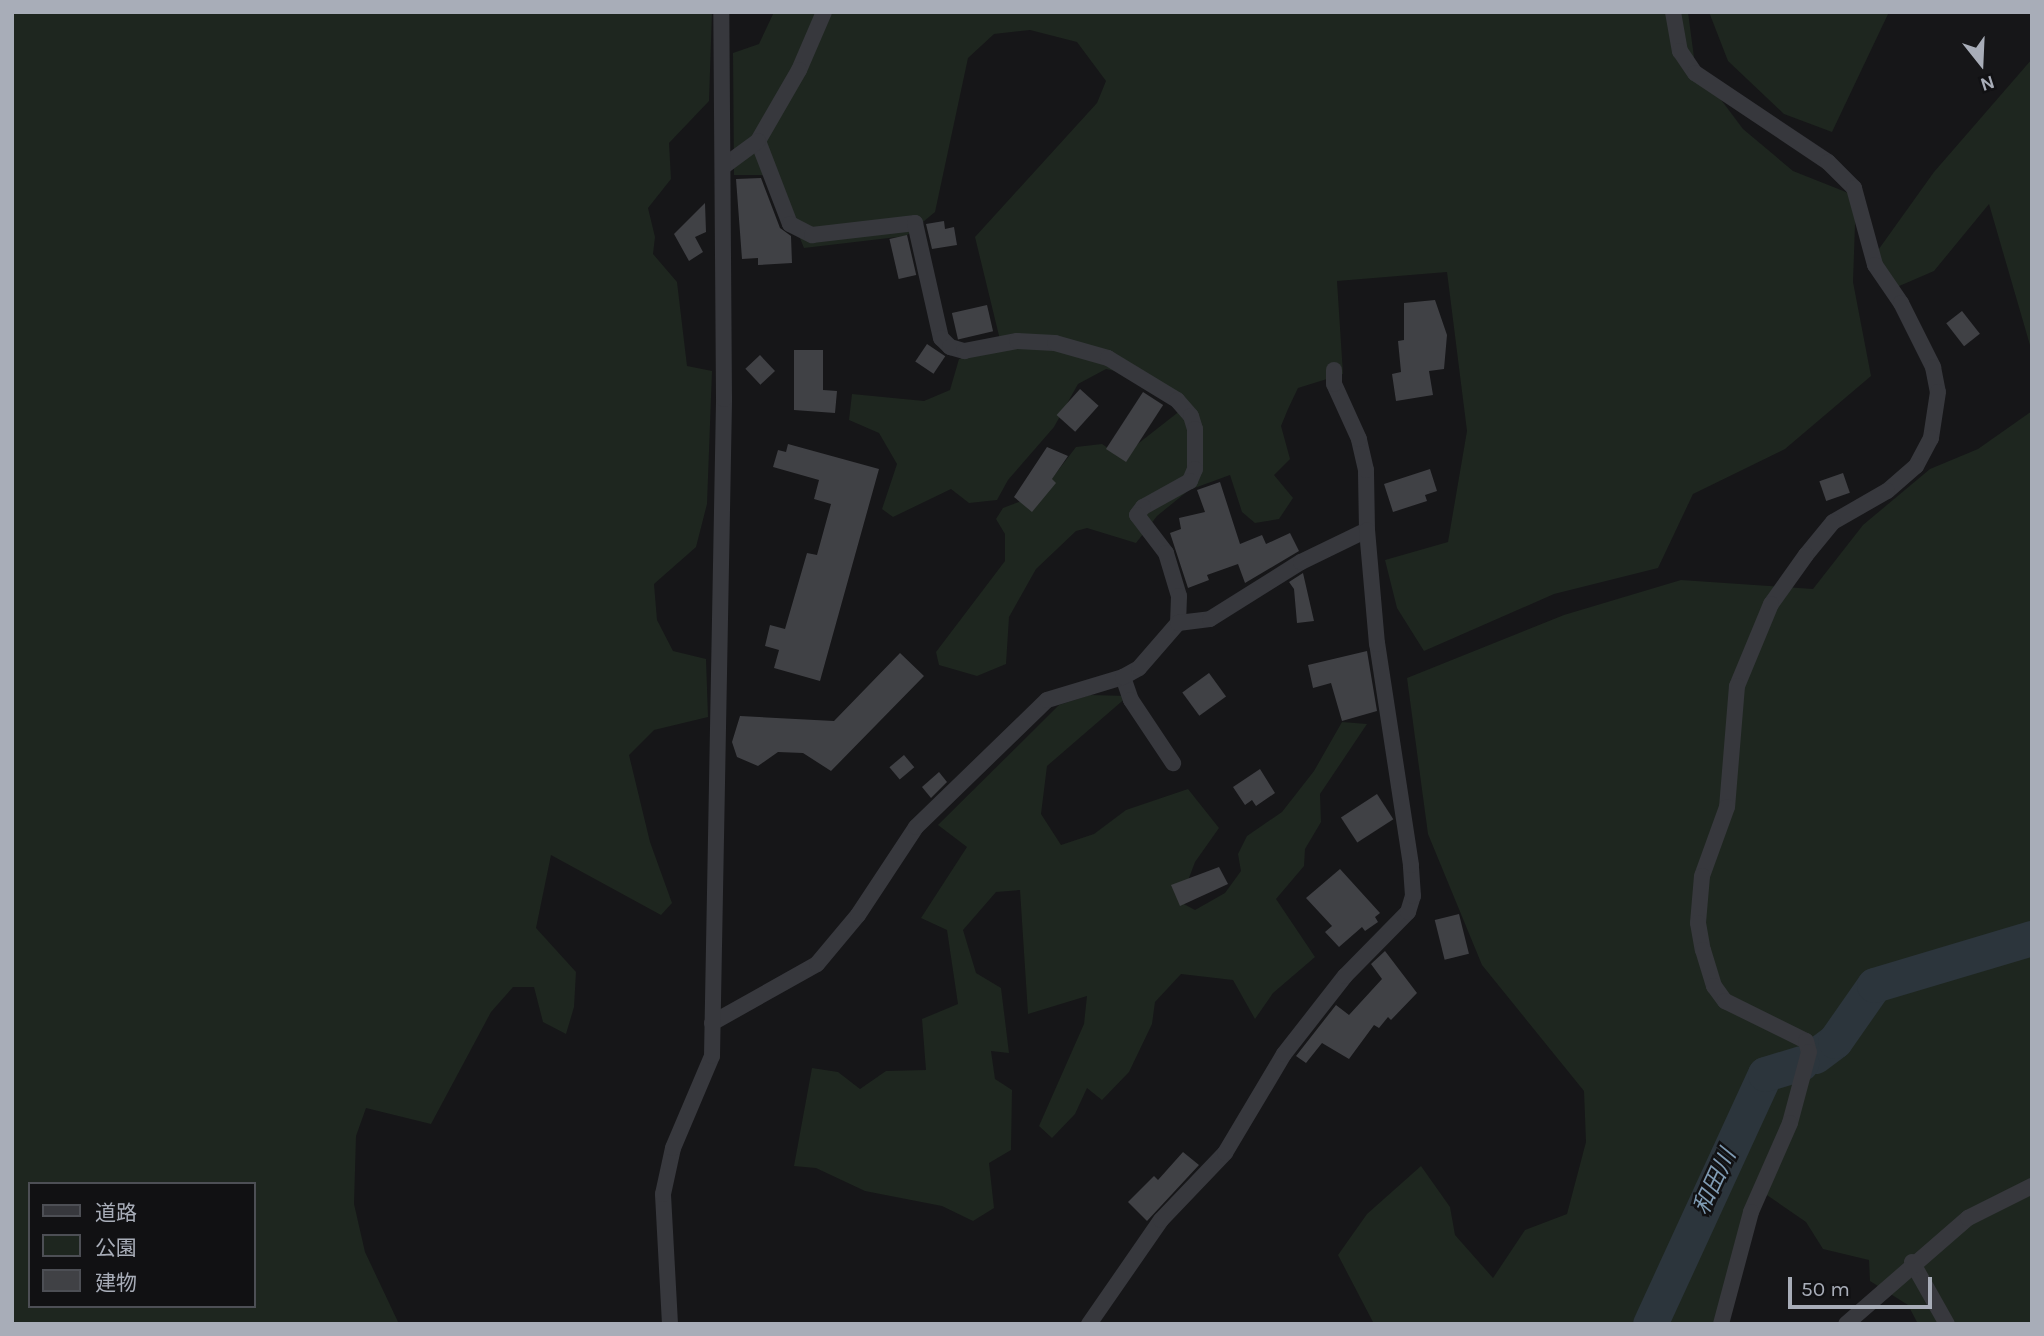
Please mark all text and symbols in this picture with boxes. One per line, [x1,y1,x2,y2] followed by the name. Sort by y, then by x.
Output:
[1946,28,2016,98] north arrow
[1978,70,1997,96] text: N
[1688,1145,1742,1219] water label: 和田川
[28,1182,256,1308] legend
[95,1201,137,1225] text: 道路
[95,1236,137,1260] text: 公園
[1792,1262,1936,1306] scale bar
[95,1271,137,1295] text: 建物
[1801,1277,1850,1301] text: 50 m

